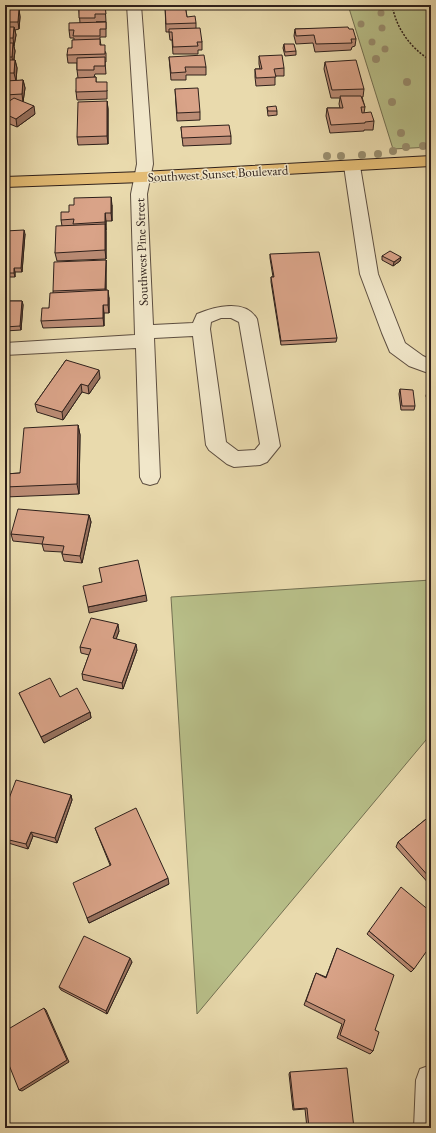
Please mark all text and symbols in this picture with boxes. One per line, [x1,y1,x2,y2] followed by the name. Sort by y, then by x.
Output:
[147,161,289,186] street label: Southwest Sunset Boulevard
[131,198,152,306] street label: Southwest Pine Street

